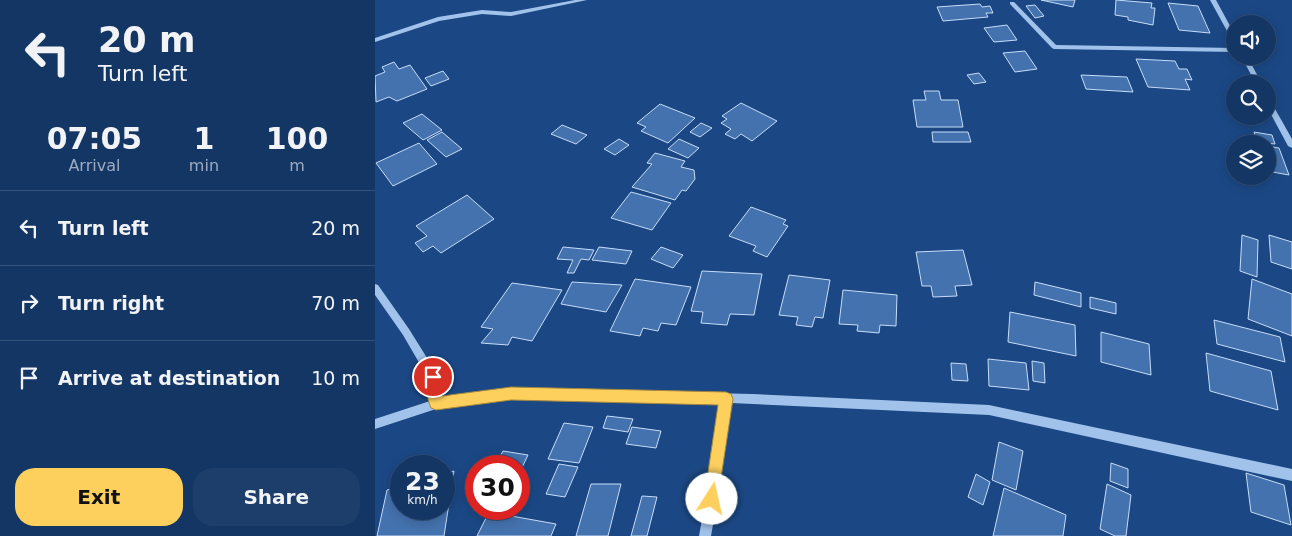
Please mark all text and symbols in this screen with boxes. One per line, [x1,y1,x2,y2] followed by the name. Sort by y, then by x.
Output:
[1226,15,1276,185] map controls
[1226,15,1276,65] button: sound
[15,20,80,85] icon: left
[98,20,195,60] text: 20 m
[98,61,187,86] text: Turn left
[1226,75,1276,125] button: search
[47,121,142,156] text: 07:05
[193,121,214,156] text: 1
[266,121,328,156] text: 100
[1226,135,1276,185] button: layers
[68,156,120,175] text: Arrival
[189,156,219,175] text: min
[289,156,305,175] text: m
[15,214,43,242] icon: left
[58,217,149,239] text: Turn left
[311,217,360,239] text: 20 m
[15,289,43,317] icon: right
[58,292,164,314] text: Turn right
[311,292,360,314] text: 70 m
[412,356,454,398] pin
[419,363,447,391] icon: arrive
[15,364,43,392] icon: arrive
[58,367,280,389] text: Arrive at destination
[311,367,360,389] text: 10 m
[465,455,530,520] speed limit sign: 30
[405,467,440,496] text: 23
[15,468,183,526] button: Exit
[193,468,360,526] button: Share
[685,472,737,524] position arrow
[407,493,438,507] text: km/h

